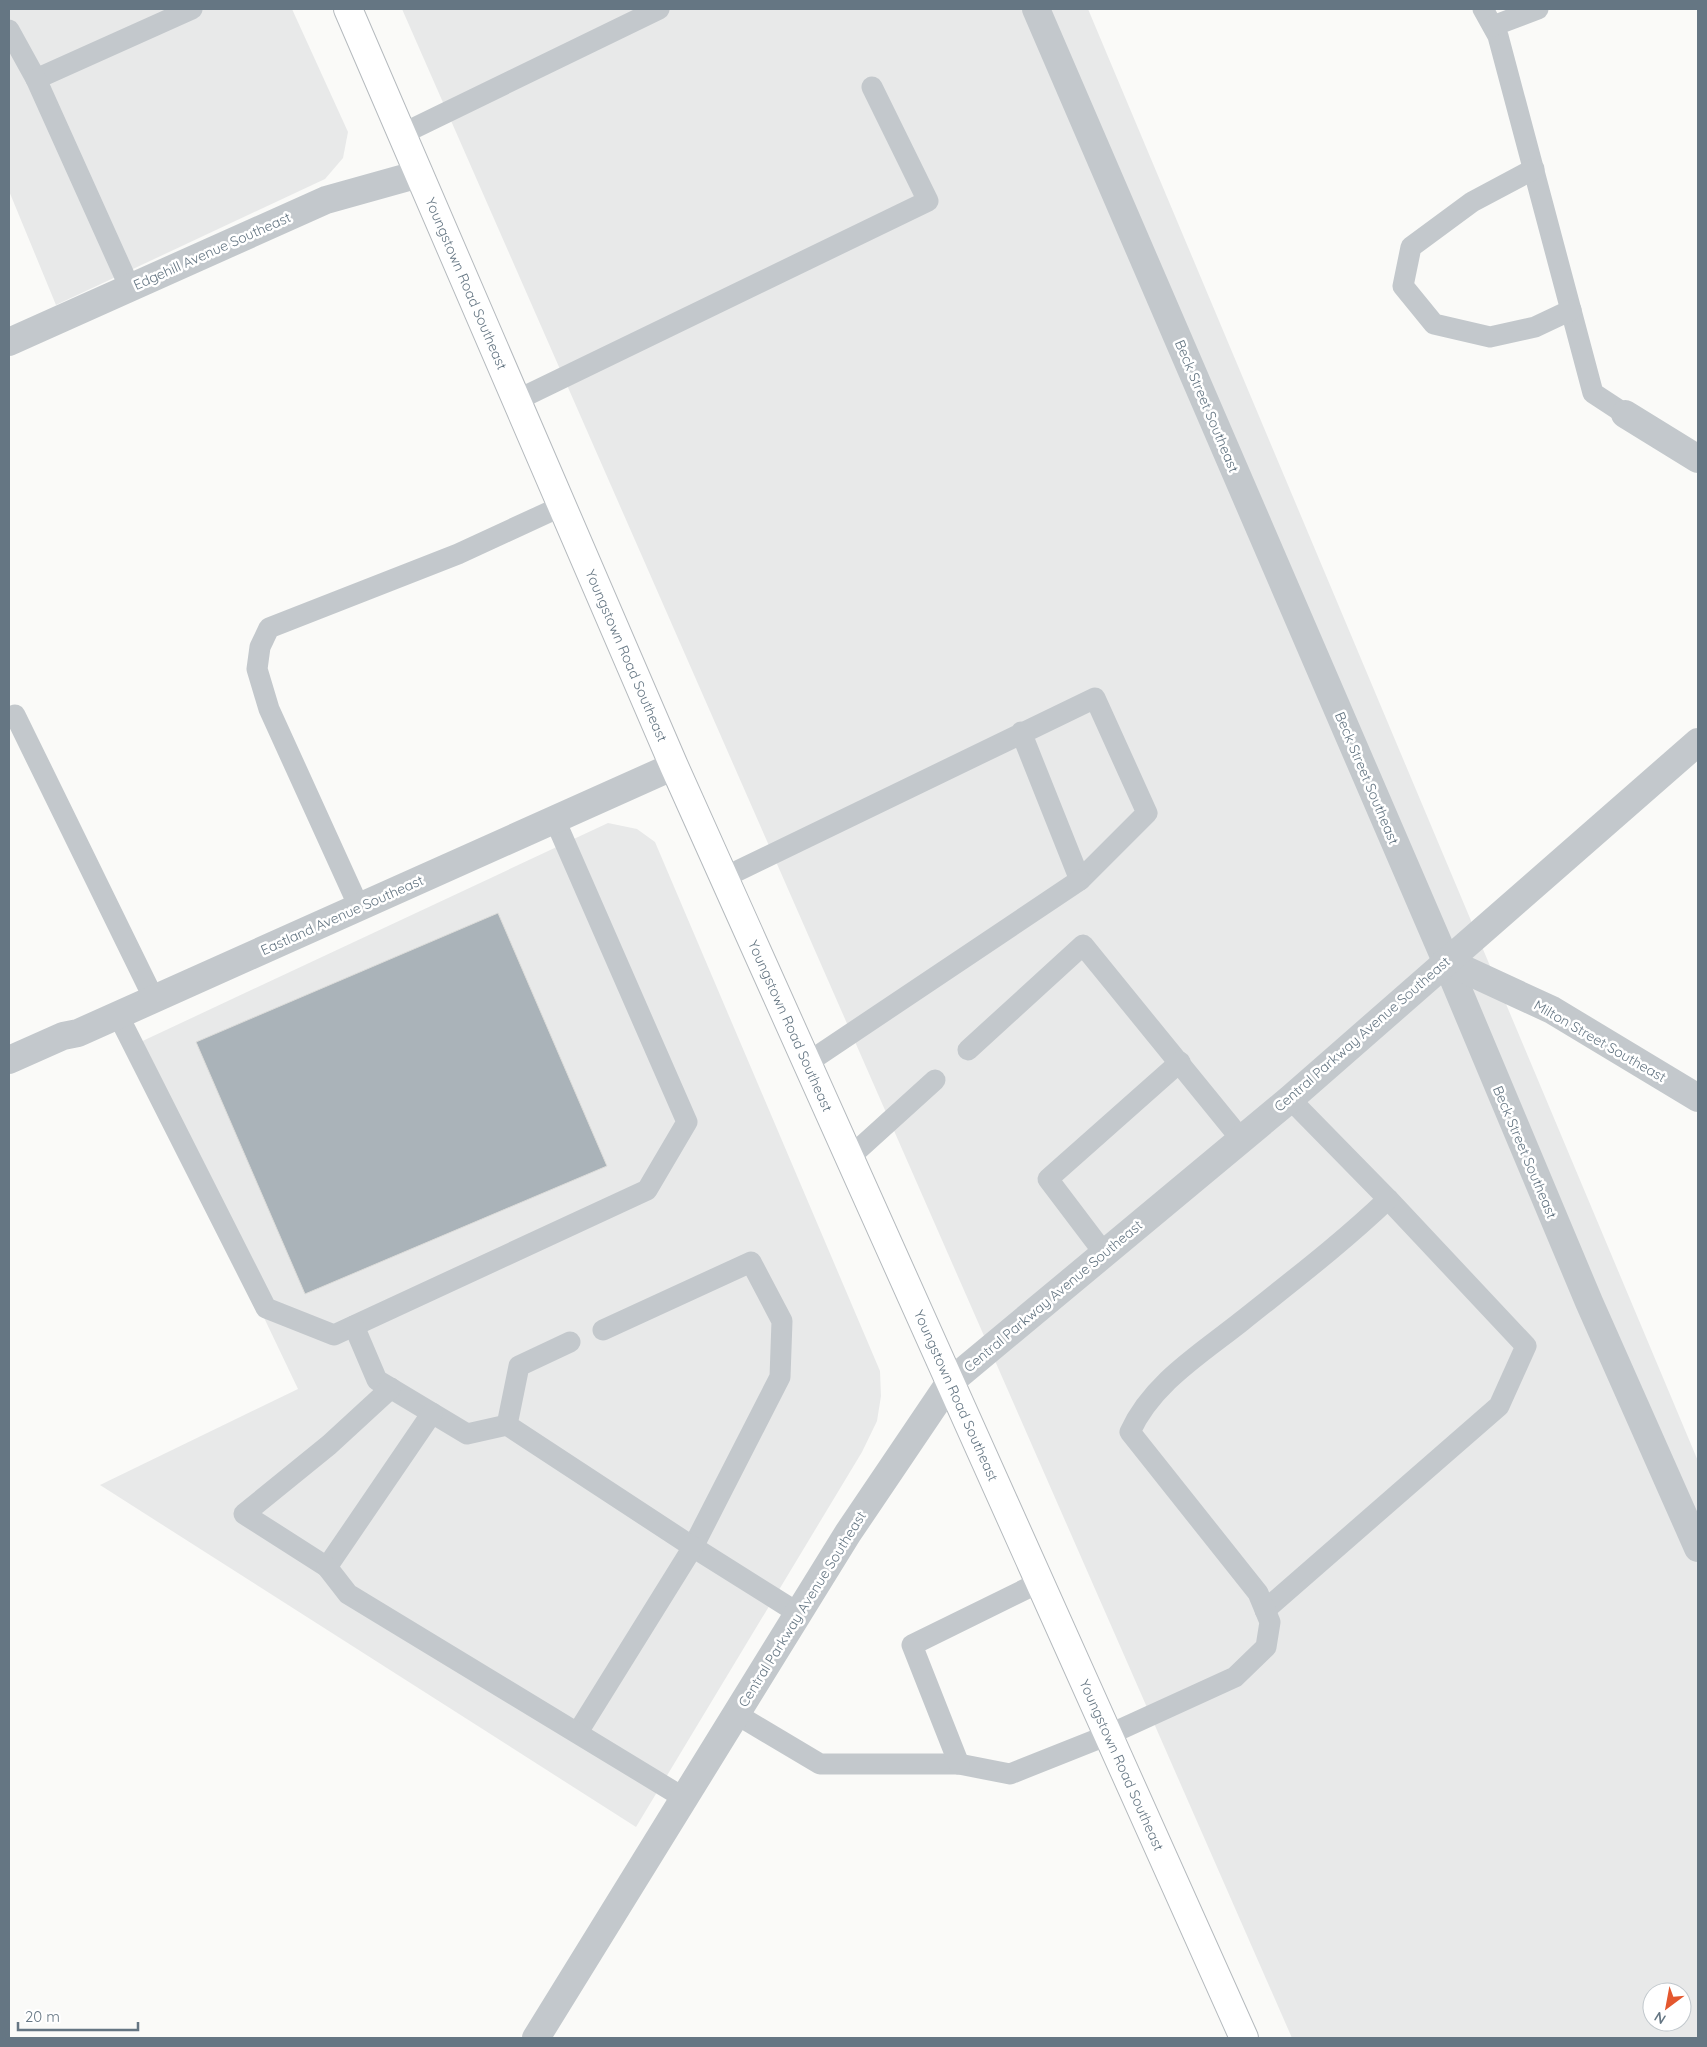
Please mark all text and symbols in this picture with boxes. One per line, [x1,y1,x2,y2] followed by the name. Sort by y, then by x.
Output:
[421,195,511,373] street label: Youngstown Road Southeast
[131,208,294,294] street label: Edgehill Avenue Southeast
[1171,337,1243,475] street label: Beck Street Southeast
[581,567,672,745] street label: Youngstown Road Southeast
[1331,709,1403,847] street label: Beck Street Southeast
[258,871,426,959] street label: Eastland Avenue Southeast
[744,937,837,1115] street label: Youngstown Road Southeast
[1270,952,1454,1115] street label: Central Parkway Avenue Southeast
[1531,996,1670,1086] street label: Milton Street Southeast
[1489,1083,1561,1221] street label: Beck Street Southeast
[960,1216,1146,1376] street label: Central Parkway Avenue Southeast
[910,1307,1002,1484] street label: Youngstown Road Southeast
[734,1508,870,1710] street label: Central Parkway Avenue Southeast
[1075,1677,1168,1854] street label: Youngstown Road Southeast
[1642,1982,1692,2032] north arrow
[18,2000,138,2032] scale bar
[25,2007,60,2026] text: 20 m
[1651,2008,1669,2028] text: N

